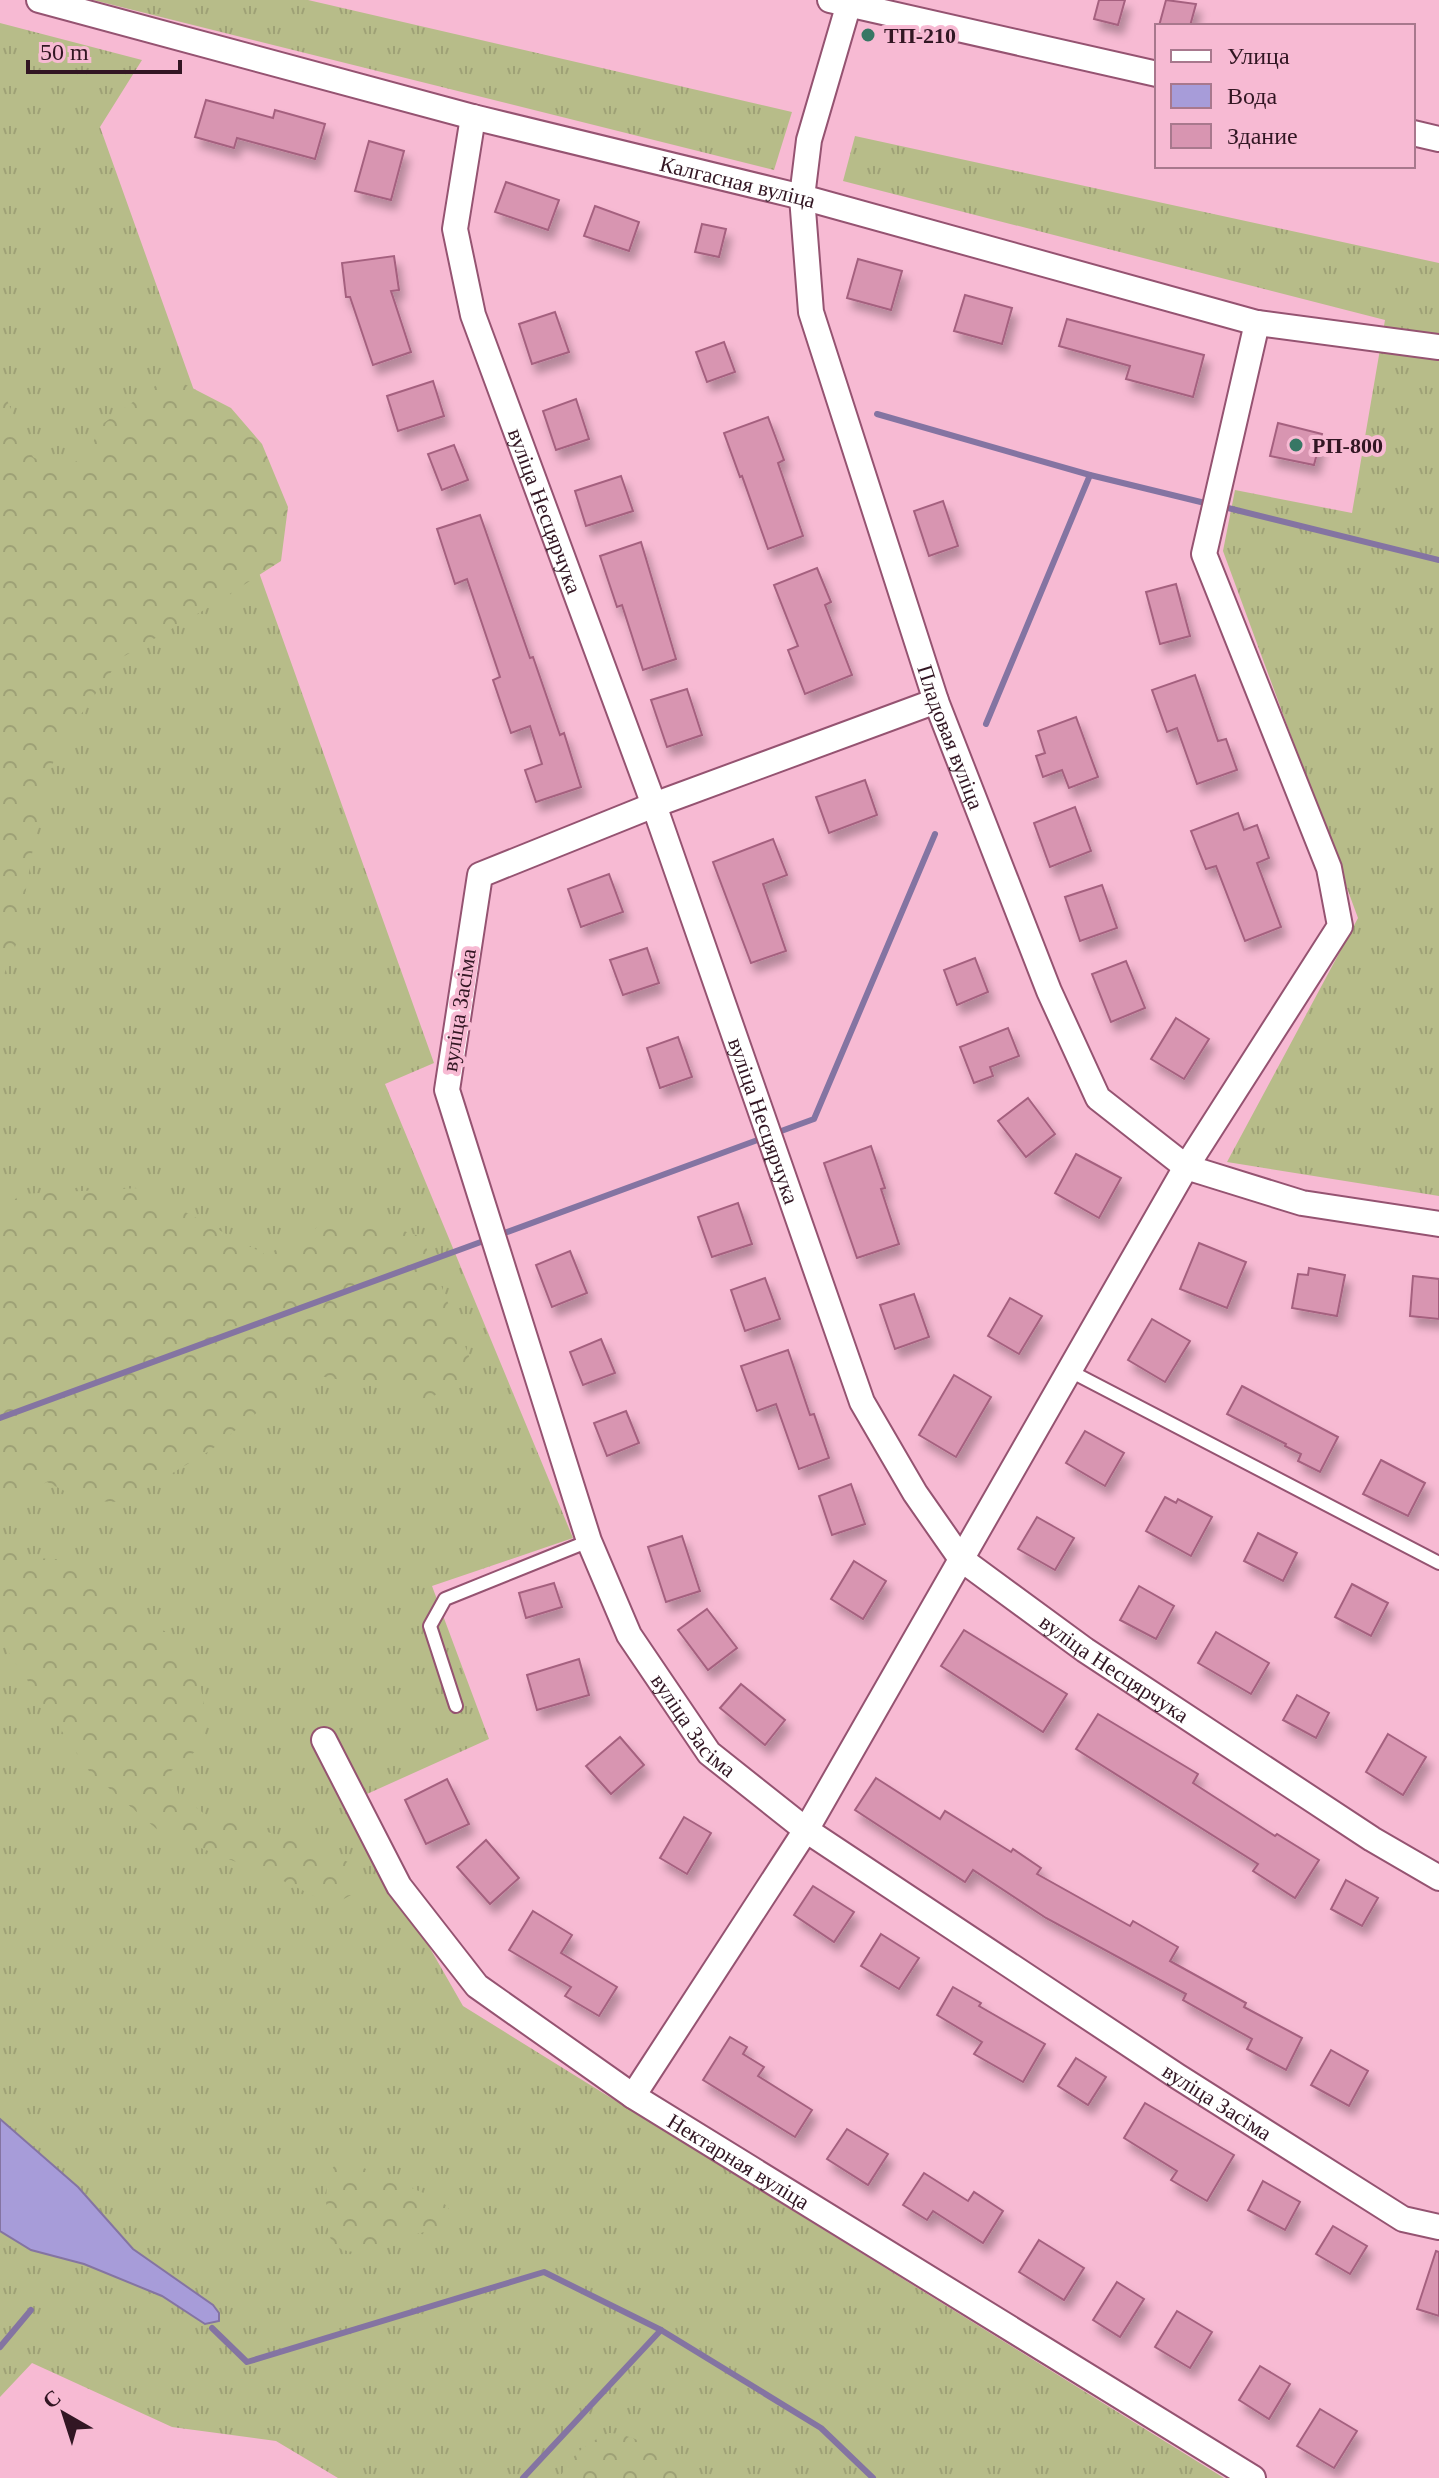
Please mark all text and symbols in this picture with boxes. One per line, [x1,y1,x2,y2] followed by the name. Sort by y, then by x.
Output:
[884,23,956,48] place label: ТП-210
[28,24,180,74] scale bar
[1155,24,1415,168] legend
[859,26,877,44] marker: ТП-210
[40,39,89,65] text: 50 m
[1227,43,1290,69] text: Улица
[1227,83,1278,109] text: Вода
[1227,123,1298,149] text: Здание
[657,150,819,213] street label: Калгасная вуліца
[503,425,587,597] street label: вуліца Несцярчука
[1312,433,1383,458] place label: РП-800
[1287,436,1305,454] marker: РП-800
[913,661,990,813] street label: Пладовая вуліца
[437,947,481,1073] street label: вуліца Засіма
[724,1034,805,1207] street label: вуліца Несцярчука
[1035,1609,1194,1728] street label: вуліца Несцярчука
[646,1669,741,1782] street label: вуліца Засіма
[1158,2058,1277,2145] street label: вуліца Засіма
[663,2108,815,2214] street label: Нектарная вуліца
[24,2374,104,2454] north arrow
[38,2384,66,2414] text: С

